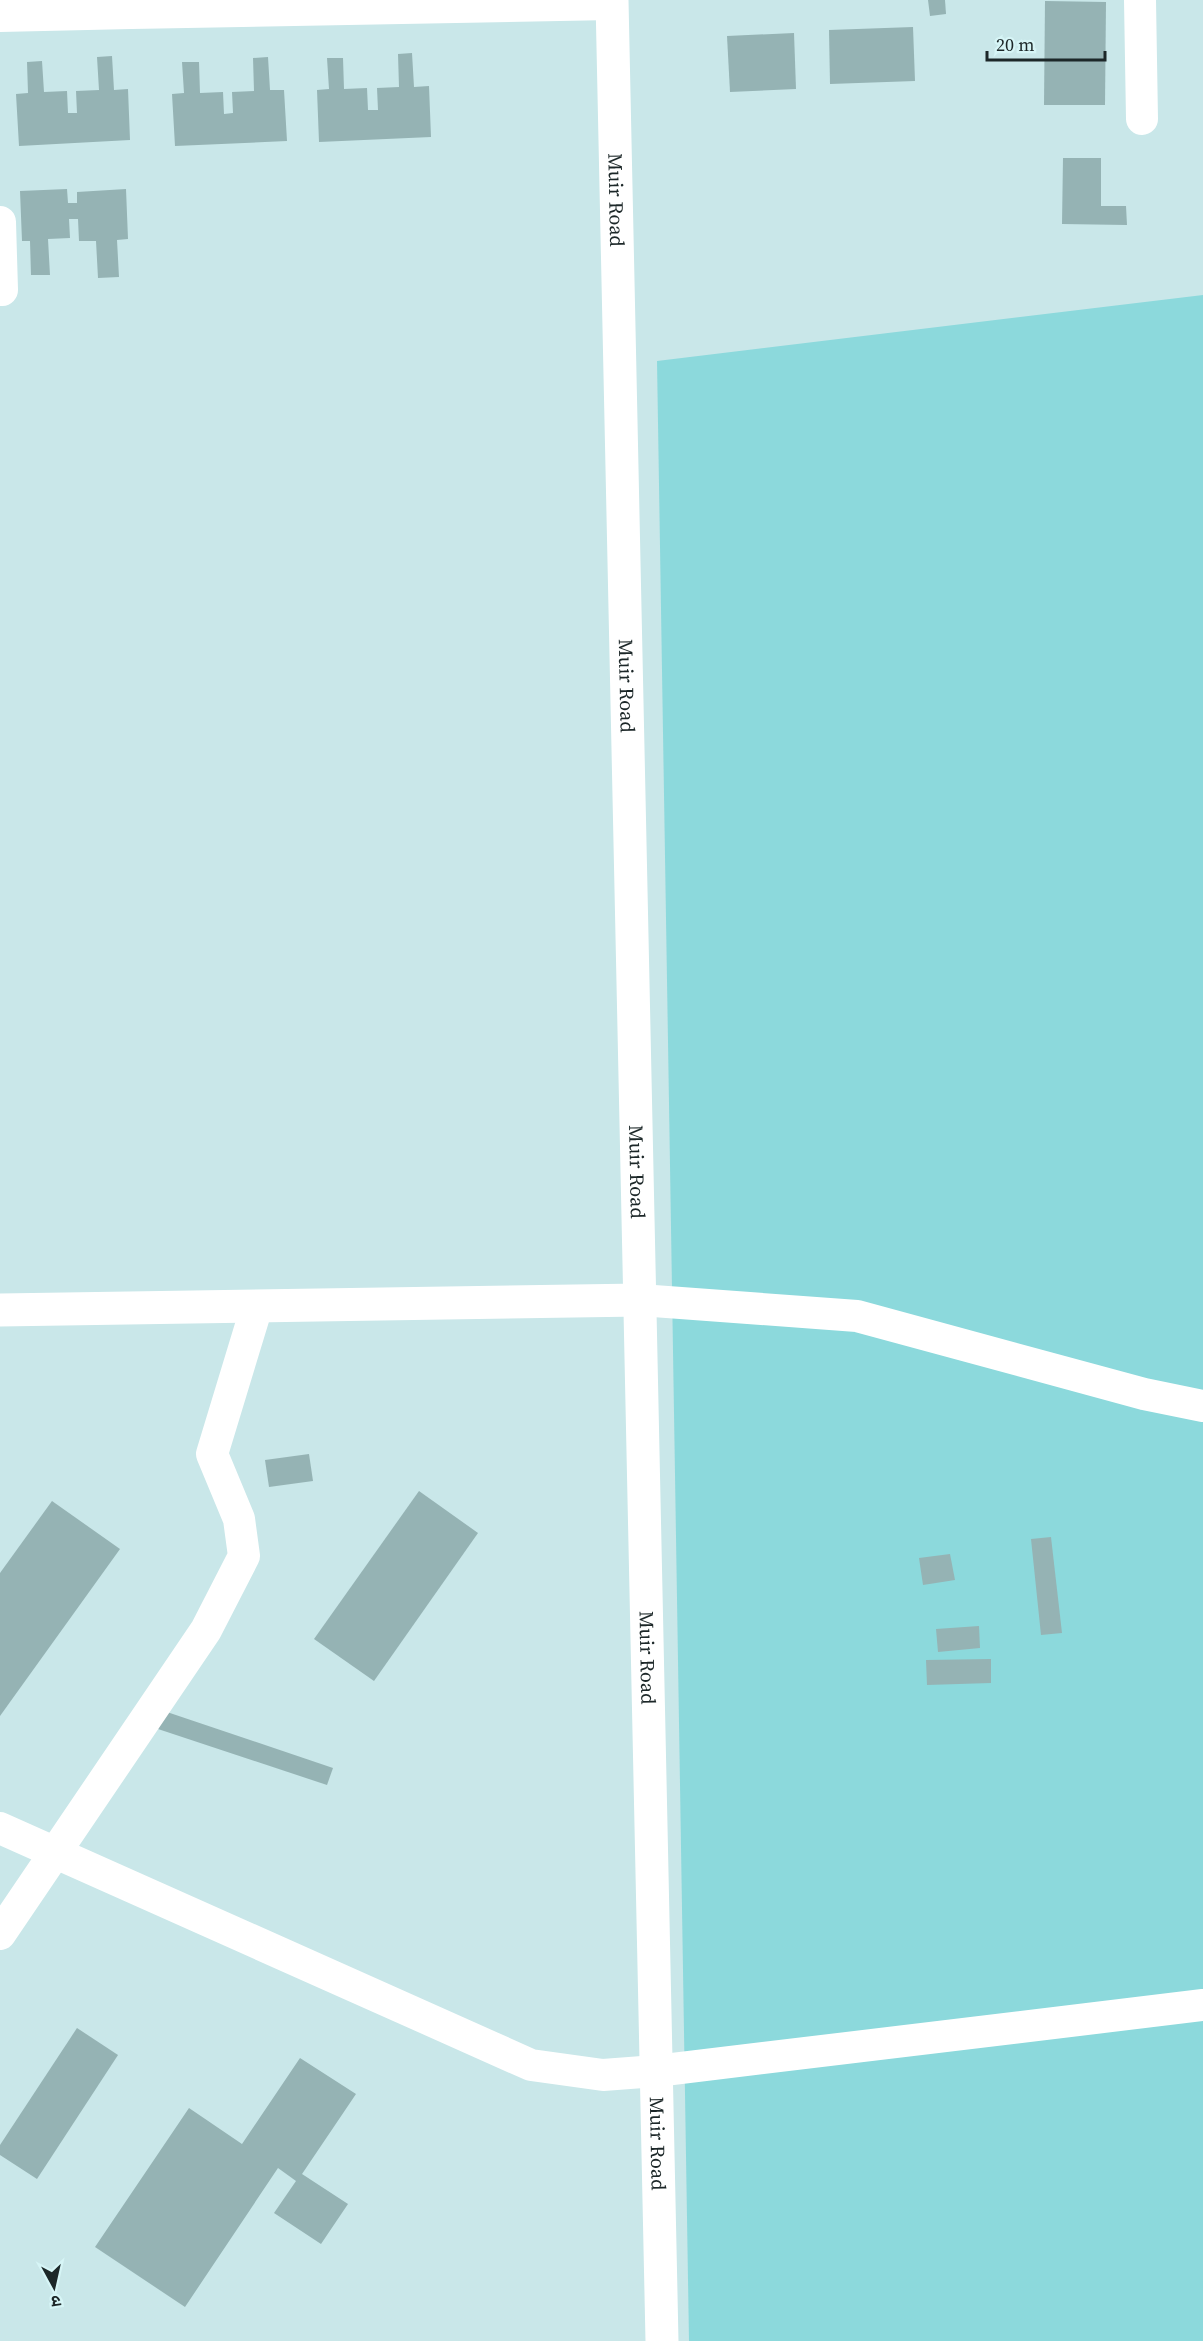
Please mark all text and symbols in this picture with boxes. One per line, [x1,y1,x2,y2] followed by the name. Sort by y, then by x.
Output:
[987,24,1106,62] scale bar
[996,32,1034,57] text: 20 m
[601,153,631,248] street label: Muir Road
[612,639,642,734] street label: Muir Road
[622,1125,652,1220] street label: Muir Road
[632,1610,662,1705] street label: Muir Road
[643,2096,673,2191] street label: Muir Road
[24,2257,84,2317] north arrow
[49,2290,62,2313] text: उ

